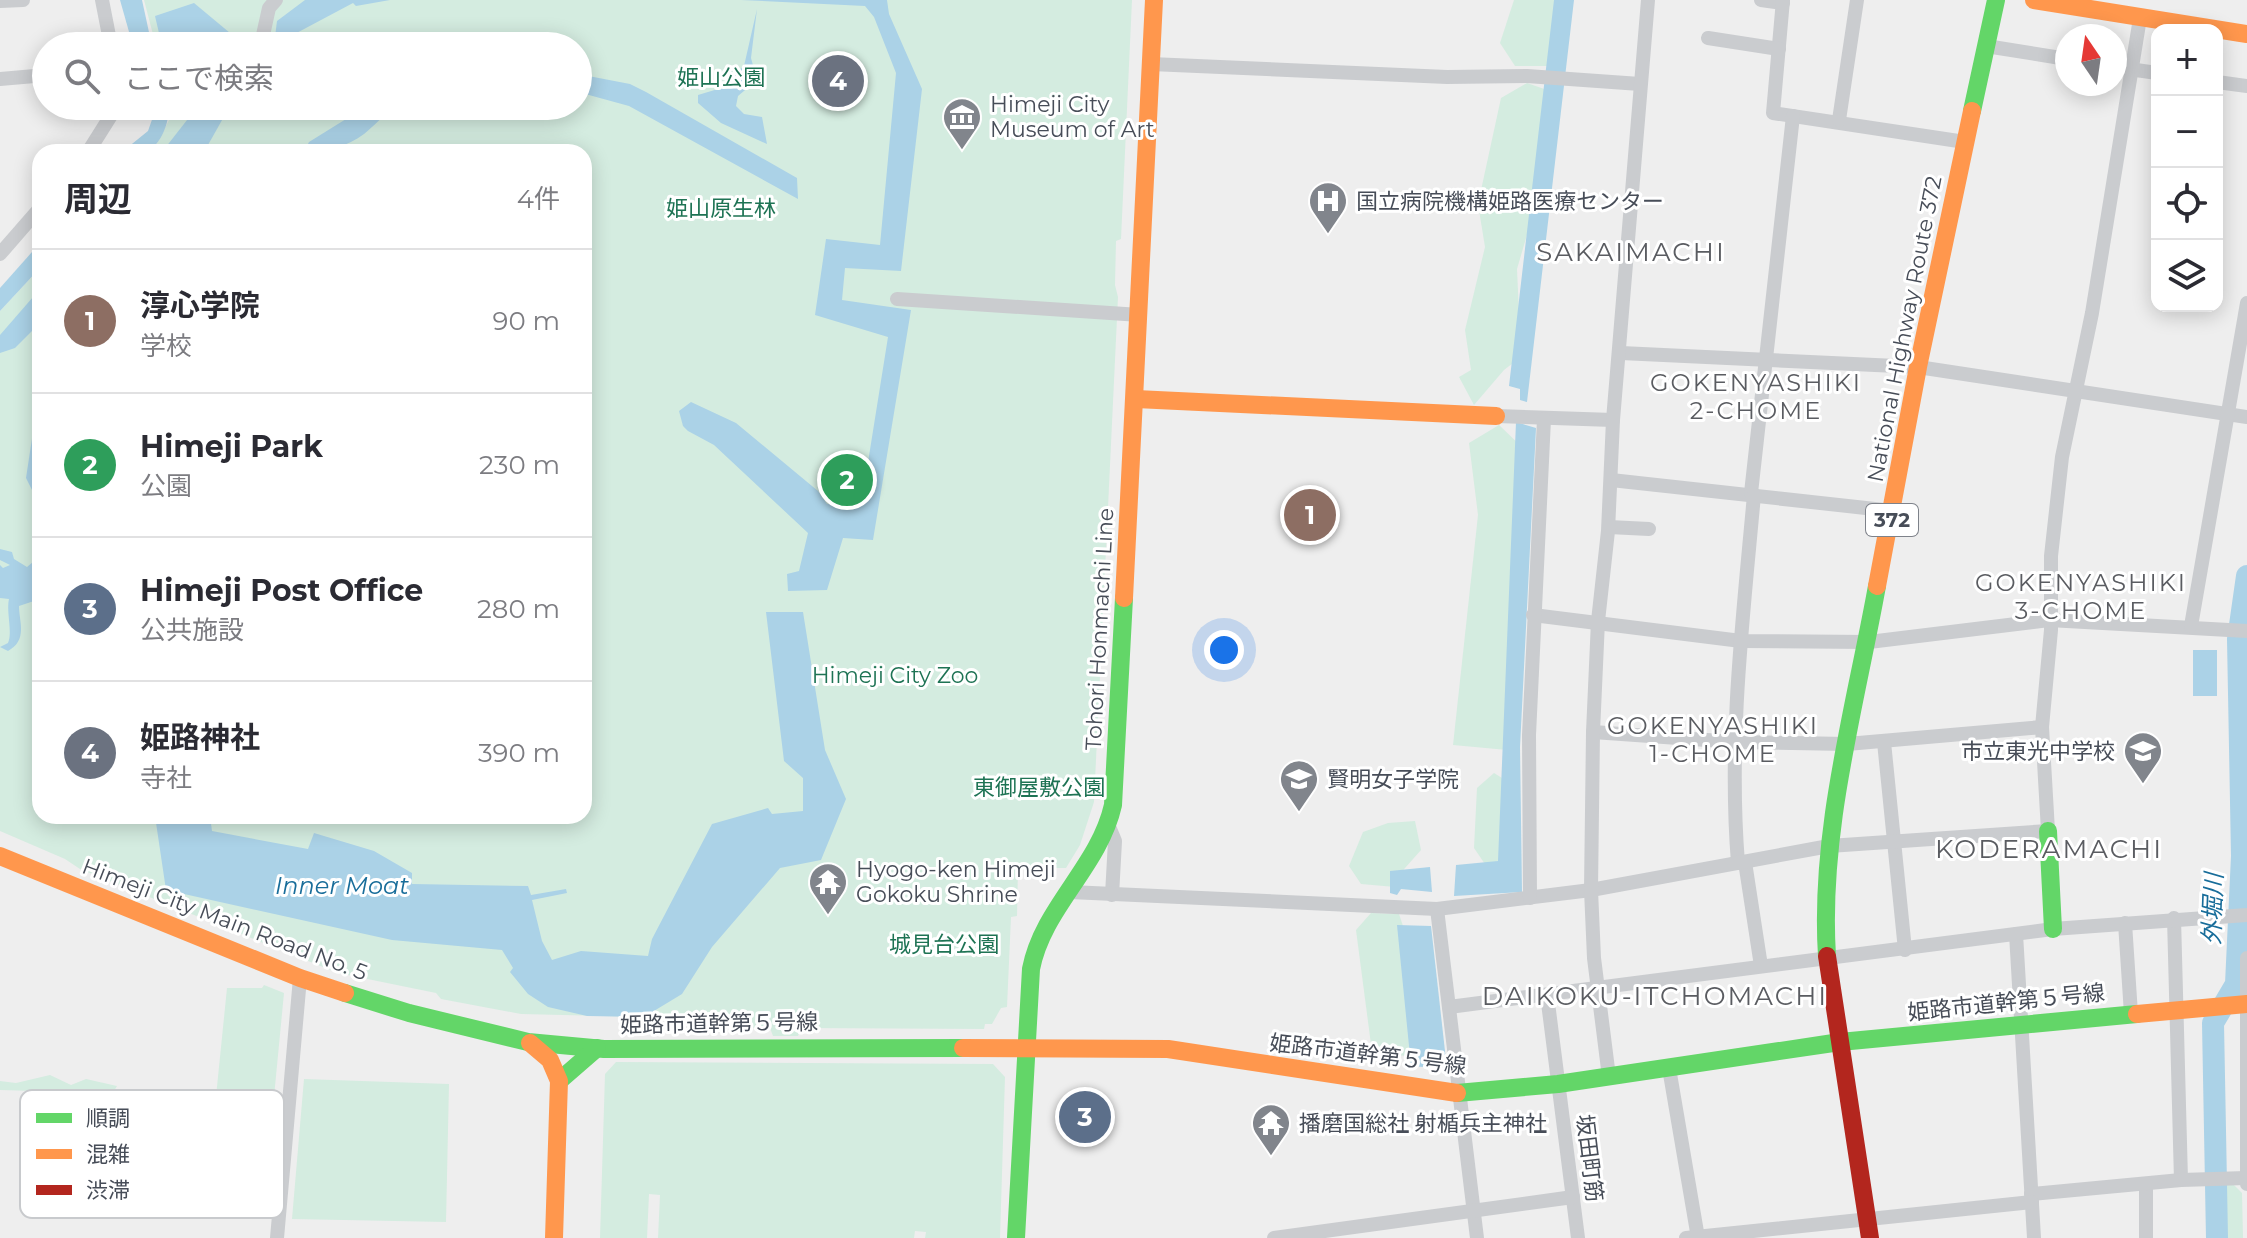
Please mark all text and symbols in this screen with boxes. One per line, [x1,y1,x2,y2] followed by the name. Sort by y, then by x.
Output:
[2055,24,2127,96] north arrow
[2151,24,2223,312] map controls
[2151,24,2223,96] button: +
[32,32,592,120] search box
[812,51,864,111] pin: 4
[60,54,104,98] icon: search
[124,60,274,97] text: ここで検索
[677,64,765,91] park label: 姫山公園
[990,91,1155,143] place label: Himeji City Museum of Art
[941,96,983,151] museum icon: Himeji City Museum of Art
[2151,96,2223,168] button: −
[2151,168,2223,240] button: locate
[1862,174,1947,484] street label: National Highway Route 372
[64,178,132,220] text: 周辺
[1307,180,1349,235] hospital icon: 国立病院機構姫路医療センター
[517,183,560,215] text: 4件
[1356,188,1664,215] place label: 国立病院機構姫路医療センター
[666,195,776,222] park label: 姫山原生林
[1536,236,1726,268] district label: SAKAIMACHI
[2151,240,2223,312] button: layers
[140,287,260,324] text: 淳心学院
[85,305,95,337] text: 1
[493,305,560,337] text: 90 m
[140,330,192,362] text: 学校
[1650,368,1862,425] district label: GOKENYASHIKI 2-CHOME
[140,428,323,465] text: Himeji Park
[82,449,98,481] text: 2
[479,449,560,481] text: 230 m
[821,450,873,510] pin: 2
[140,470,192,502] text: 公園
[1284,485,1336,545] pin: 1
[1866,504,1918,536] road number: 372
[1080,507,1119,751] street label: Tohori Honmachi Line
[1975,568,2187,625] district label: GOKENYASHIKI 3-CHOME
[140,572,423,609] text: Himeji Post Office
[82,593,98,625] text: 3
[477,593,560,625] text: 280 m
[140,614,244,646] text: 公共施設
[1204,630,1244,670] your location
[812,662,978,689] park label: Himeji City Zoo
[1607,711,1819,768] district label: GOKENYASHIKI 1-CHOME
[140,719,260,756] text: 姫路神社
[2122,730,2164,785] school or university icon: 市立東光中学校
[81,737,99,769] text: 4
[478,737,560,769] text: 390 m
[1961,738,2115,765] place label: 市立東光中学校
[1278,758,1320,813] school or university icon: 賢明女子学院
[140,762,192,794] text: 寺社
[1327,766,1459,793] place label: 賢明女子学院
[973,774,1105,801] park label: 東御屋敷公園
[1935,833,2163,865] district label: KODERAMACHI
[78,853,371,986] street label: Himeji City Main Road No. 5
[856,856,1056,908] place label: Hyogo-ken Himeji Gokoku Shrine
[807,861,849,916] temple icon: Hyogo-ken Himeji Gokoku Shrine
[2197,870,2228,945] water label: 外堀川
[275,871,409,900] water label: Inner Moat
[889,931,999,958] park label: 城見台公園
[1906,979,2106,1026] street label: 姫路市道幹第５号線
[1482,980,1828,1012] district label: DAIKOKU-ITCHOMACHI
[620,1008,818,1039] street label: 姫路市道幹第５号線
[1268,1029,1468,1080] street label: 姫路市道幹第５号線
[1059,1087,1111,1147] pin: 3
[20,1090,284,1218] legend
[1250,1102,1292,1157] temple icon: 播磨国総社 射楯兵主神社
[86,1105,130,1132] text: 順調
[1299,1110,1547,1137] place label: 播磨国総社 射楯兵主神社
[1571,1113,1608,1203] street label: 坂田町筋
[86,1141,130,1168] text: 混雑
[86,1177,130,1204] text: 渋滞

